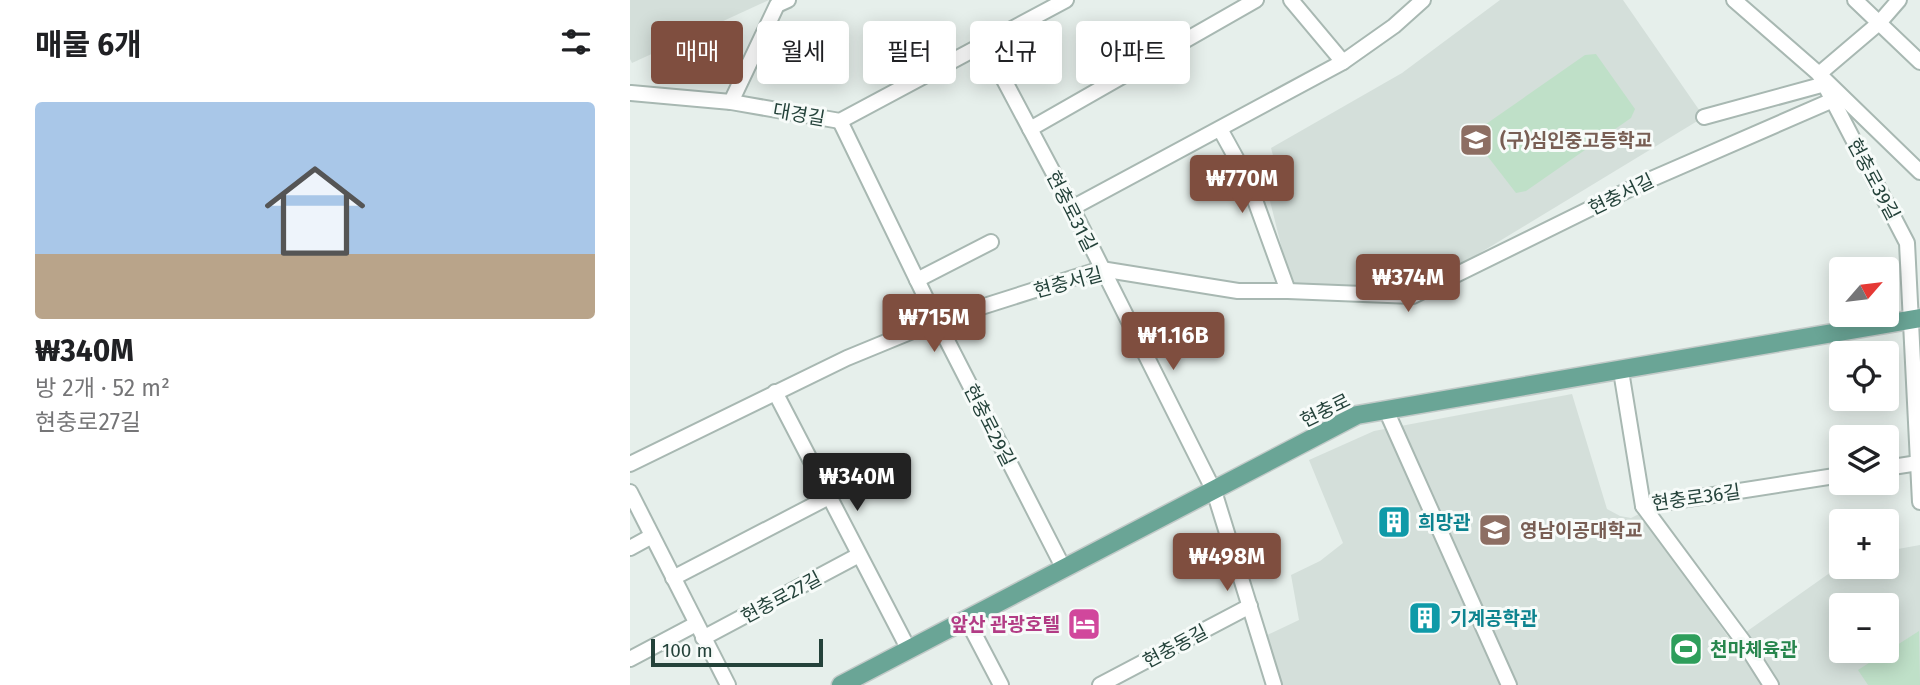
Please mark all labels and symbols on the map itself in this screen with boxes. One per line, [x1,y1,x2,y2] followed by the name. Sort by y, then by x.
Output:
[771,99,827,130] street label: 대경길
[1457,121,1495,159] school or university icon: (구)심인중고등학교
[1500,129,1652,152] place label: (구)심인중고등학교
[1842,134,1905,224] street label: 현충로39길
[1193,156,1291,215] pin: ₩770M
[1042,167,1102,255] street label: 현충로31길
[1585,169,1658,220] street label: 현충서길
[1359,254,1457,314] pin: ₩374M
[1829,257,1899,327] north arrow
[1031,262,1105,303] street label: 현충서길
[885,294,983,354] pin: ₩715M
[1116,312,1230,372] pin: ₩1.16B
[959,380,1020,470] street label: 현충로29길
[1297,389,1354,432] street label: 현충로
[808,454,906,513] pin: ₩340M
[1650,480,1742,515] street label: 현충로36길
[1375,503,1413,541] building icon: 희망관
[1418,511,1471,534] place label: 희망관
[1476,511,1514,549] school or university icon: 영남이공대학교
[1520,519,1642,542] place label: 영남이공대학교
[1178,534,1276,593] pin: ₩498M
[737,567,825,628] street label: 현충로27길
[1406,599,1444,637] building icon: 기계공학관
[1065,605,1103,643] hotel icon: 앞산 관광호텔
[1450,607,1538,630] place label: 기계공학관
[951,613,1060,636] place label: 앞산 관광호텔
[1139,620,1212,673] street label: 현충동길
[1667,630,1705,668] sports icon: 천마체육관
[651,636,822,668] scale bar
[1710,638,1798,661] place label: 천마체육관

